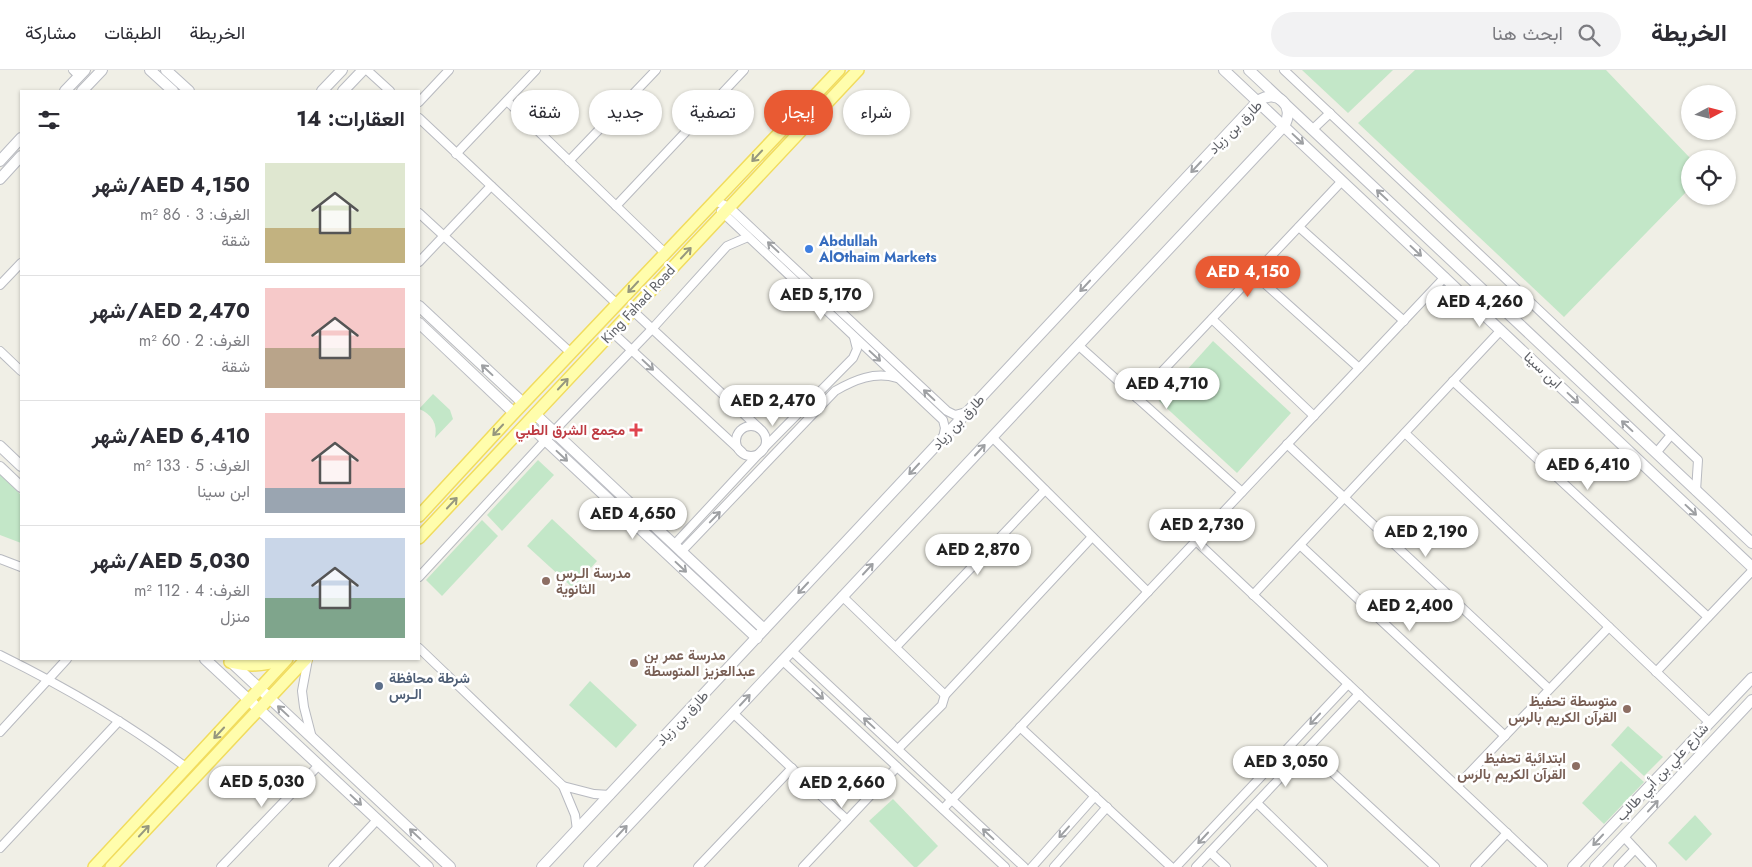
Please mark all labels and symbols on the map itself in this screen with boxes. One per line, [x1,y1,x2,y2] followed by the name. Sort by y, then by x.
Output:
[1681,85,1736,140] north arrow
[1204,96,1266,158] street label: طارق بن زياد
[1292,133,1305,145] one-way arrow
[751,150,763,163] one-way arrow
[1190,161,1202,174] one-way arrow
[1375,189,1388,201] one-way arrow
[818,231,937,267] place label: Abdullah AlOthaim Markets
[766,241,779,253] one-way arrow
[803,243,815,255] marker: Abdullah AlOthaim Markets
[1410,245,1423,257] one-way arrow
[680,246,692,259] one-way arrow
[1191,256,1305,298] pin: AED 4,150
[596,260,680,348] street label: King Fahad Road
[764,278,878,321] pin: AED 5,170
[628,280,640,292] one-way arrow
[1079,280,1091,293] one-way arrow
[1423,286,1537,328] pin: AED 4,260
[1519,347,1567,393] street label: ابن سينا
[869,350,882,362] one-way arrow
[641,359,654,371] one-way arrow
[481,364,494,376] one-way arrow
[1110,368,1224,410] pin: AED 4,710
[557,378,569,390] one-way arrow
[716,384,830,427] pin: AED 2,470
[923,389,935,401] one-way arrow
[927,390,989,454] street label: طارق بن زياد
[1567,392,1579,404] one-way arrow
[515,420,625,442] place label: مجمع الشرق الطبي
[1621,420,1634,432] one-way arrow
[629,423,643,437] marker: مجمع الشرق الطبي
[492,424,504,437] one-way arrow
[974,444,985,457] one-way arrow
[1531,448,1645,491] pin: AED 6,410
[556,450,569,462] one-way arrow
[908,463,920,475] one-way arrow
[446,496,458,509] one-way arrow
[576,498,690,540] pin: AED 4,650
[1685,504,1698,516] one-way arrow
[1145,508,1259,551] pin: AED 2,730
[709,510,721,523] one-way arrow
[1369,516,1483,558] pin: AED 2,190
[921,534,1035,576] pin: AED 2,870
[675,561,687,573] one-way arrow
[862,562,874,575] one-way arrow
[556,563,631,599] place label: مدرسة الـرس الثانوية
[540,575,552,587] marker: مدرسة الـرس الثانوية
[797,581,809,594] one-way arrow
[1353,590,1467,632] pin: AED 2,400
[644,645,755,681] place label: مدرسة عمر بن عبدالعزيز المتوسطة
[628,657,640,669] marker: مدرسة عمر بن عبدالعزيز المتوسطة
[389,668,470,704] place label: شرطة محافظة الـرس
[373,680,385,692] marker: شرطة محافظة الـرس
[651,686,713,750] street label: طارق بن زياد
[812,688,825,700] one-way arrow
[1508,691,1617,727] place label: متوسطة تحفيظ القرآن الكريم بالرس
[739,694,751,707] one-way arrow
[1621,703,1633,715] marker: متوسطة تحفيظ القرآن الكريم بالرس
[277,705,290,717] one-way arrow
[1309,713,1321,725] one-way arrow
[863,717,876,729] one-way arrow
[1611,719,1714,827] street label: شارع علي بن أبي طالب
[213,727,224,740] one-way arrow
[1229,746,1343,788] pin: AED 3,050
[1457,748,1566,784] place label: ابتدائية تحفيظ القرآن الكريم بالرس
[1570,760,1582,772] marker: ابتدائية تحفيظ القرآن الكريم بالرس
[205,766,319,808] pin: AED 5,030
[785,766,899,809] pin: AED 2,660
[349,794,362,806] one-way arrow
[1647,800,1659,812] one-way arrow
[138,825,150,838] one-way arrow
[616,825,628,838] one-way arrow
[1058,825,1070,838] one-way arrow
[408,828,421,840] one-way arrow
[982,828,995,840] one-way arrow
[1197,831,1209,844] one-way arrow
[1592,834,1604,847] one-way arrow

